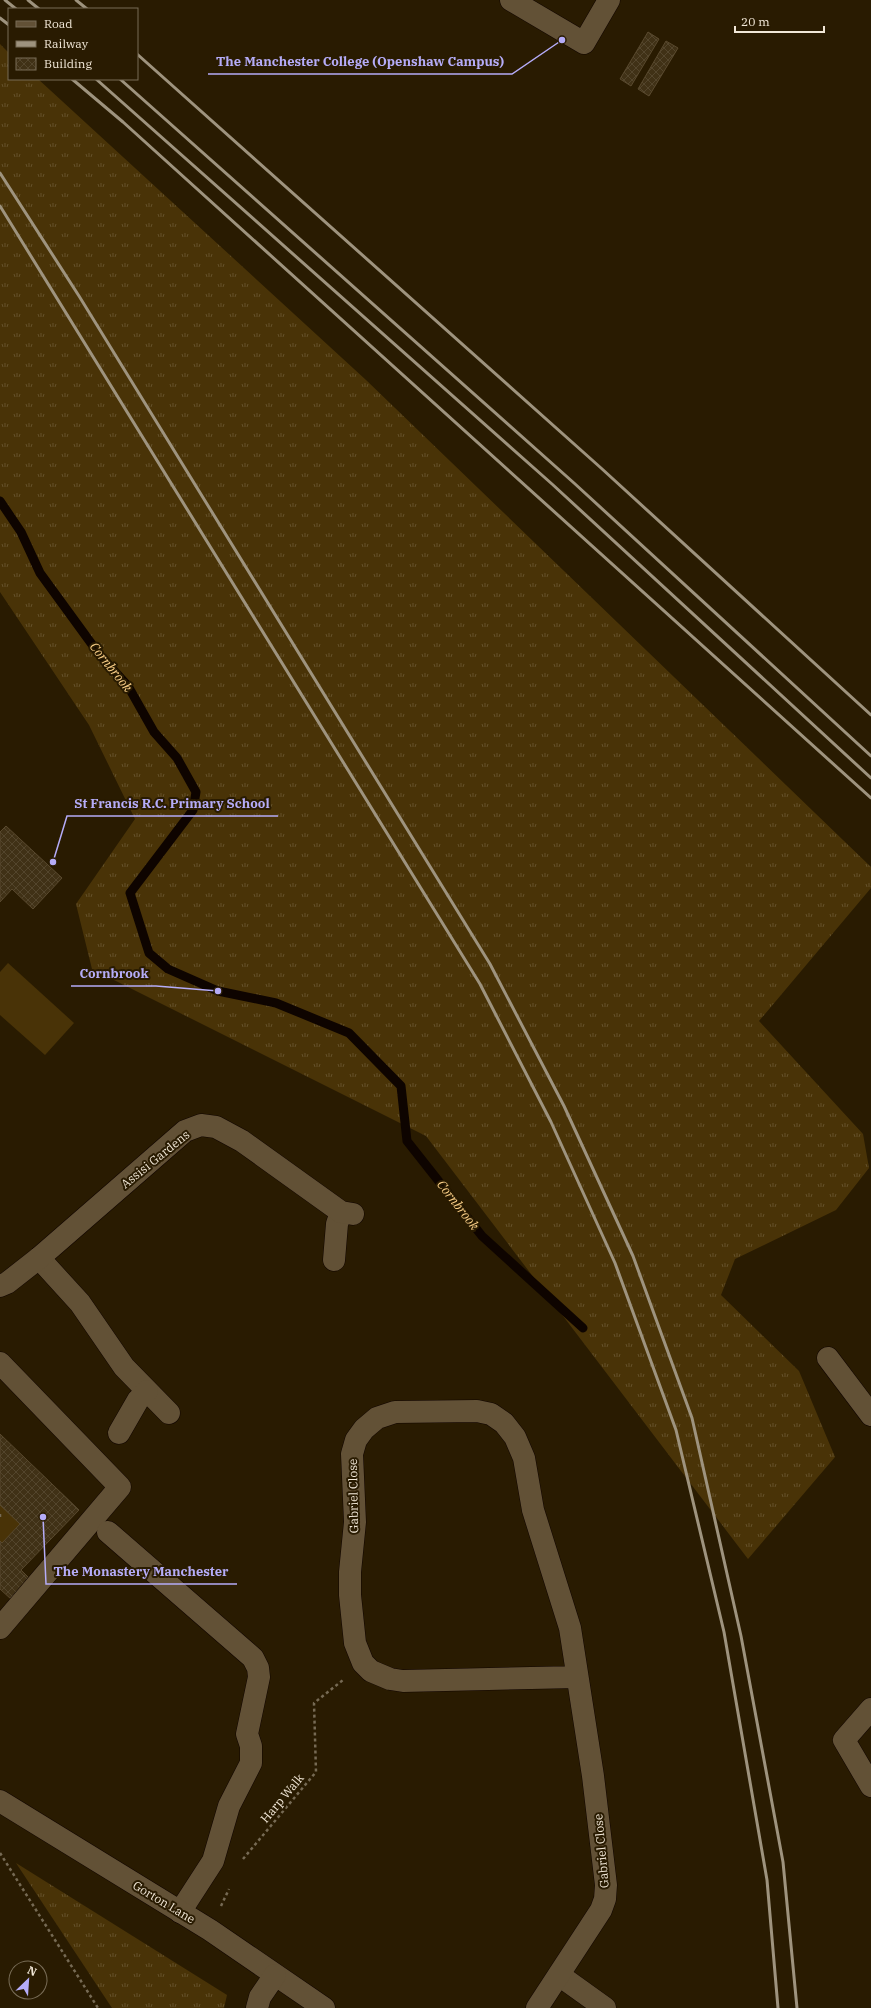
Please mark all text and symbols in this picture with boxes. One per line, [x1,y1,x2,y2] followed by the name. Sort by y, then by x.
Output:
[8,8,138,80] legend
[735,8,824,34] scale bar
[741,14,770,29] text: 20 m
[44,16,73,31] text: Road
[44,36,89,51] text: Railway
[208,49,512,74] callout: The Manchester College (Openshaw Campus)
[216,53,504,70] text: The Manchester College (Openshaw Campus)
[44,56,92,71] text: Building
[86,639,136,695] water label: Cornbrook
[67,791,278,816] callout: St Francis R.C. Primary School
[74,795,270,812] text: St Francis R.C. Primary School
[71,961,156,986] callout: Cornbrook
[80,965,149,982] text: Cornbrook
[118,1127,192,1191] street label: Assisi Gardens
[433,1176,483,1234] water label: Cornbrook
[345,1458,361,1534] street label: Gabriel Close
[46,1559,237,1584] callout: The Monastery Manchester
[54,1563,229,1580] text: The Monastery Manchester
[257,1770,307,1826] street label: Harp Walk
[590,1813,612,1889] street label: Gabriel Close
[130,1878,198,1926] street label: Gorton Lane
[8,1960,48,2000] north arrow
[25,1963,39,1979] text: N

